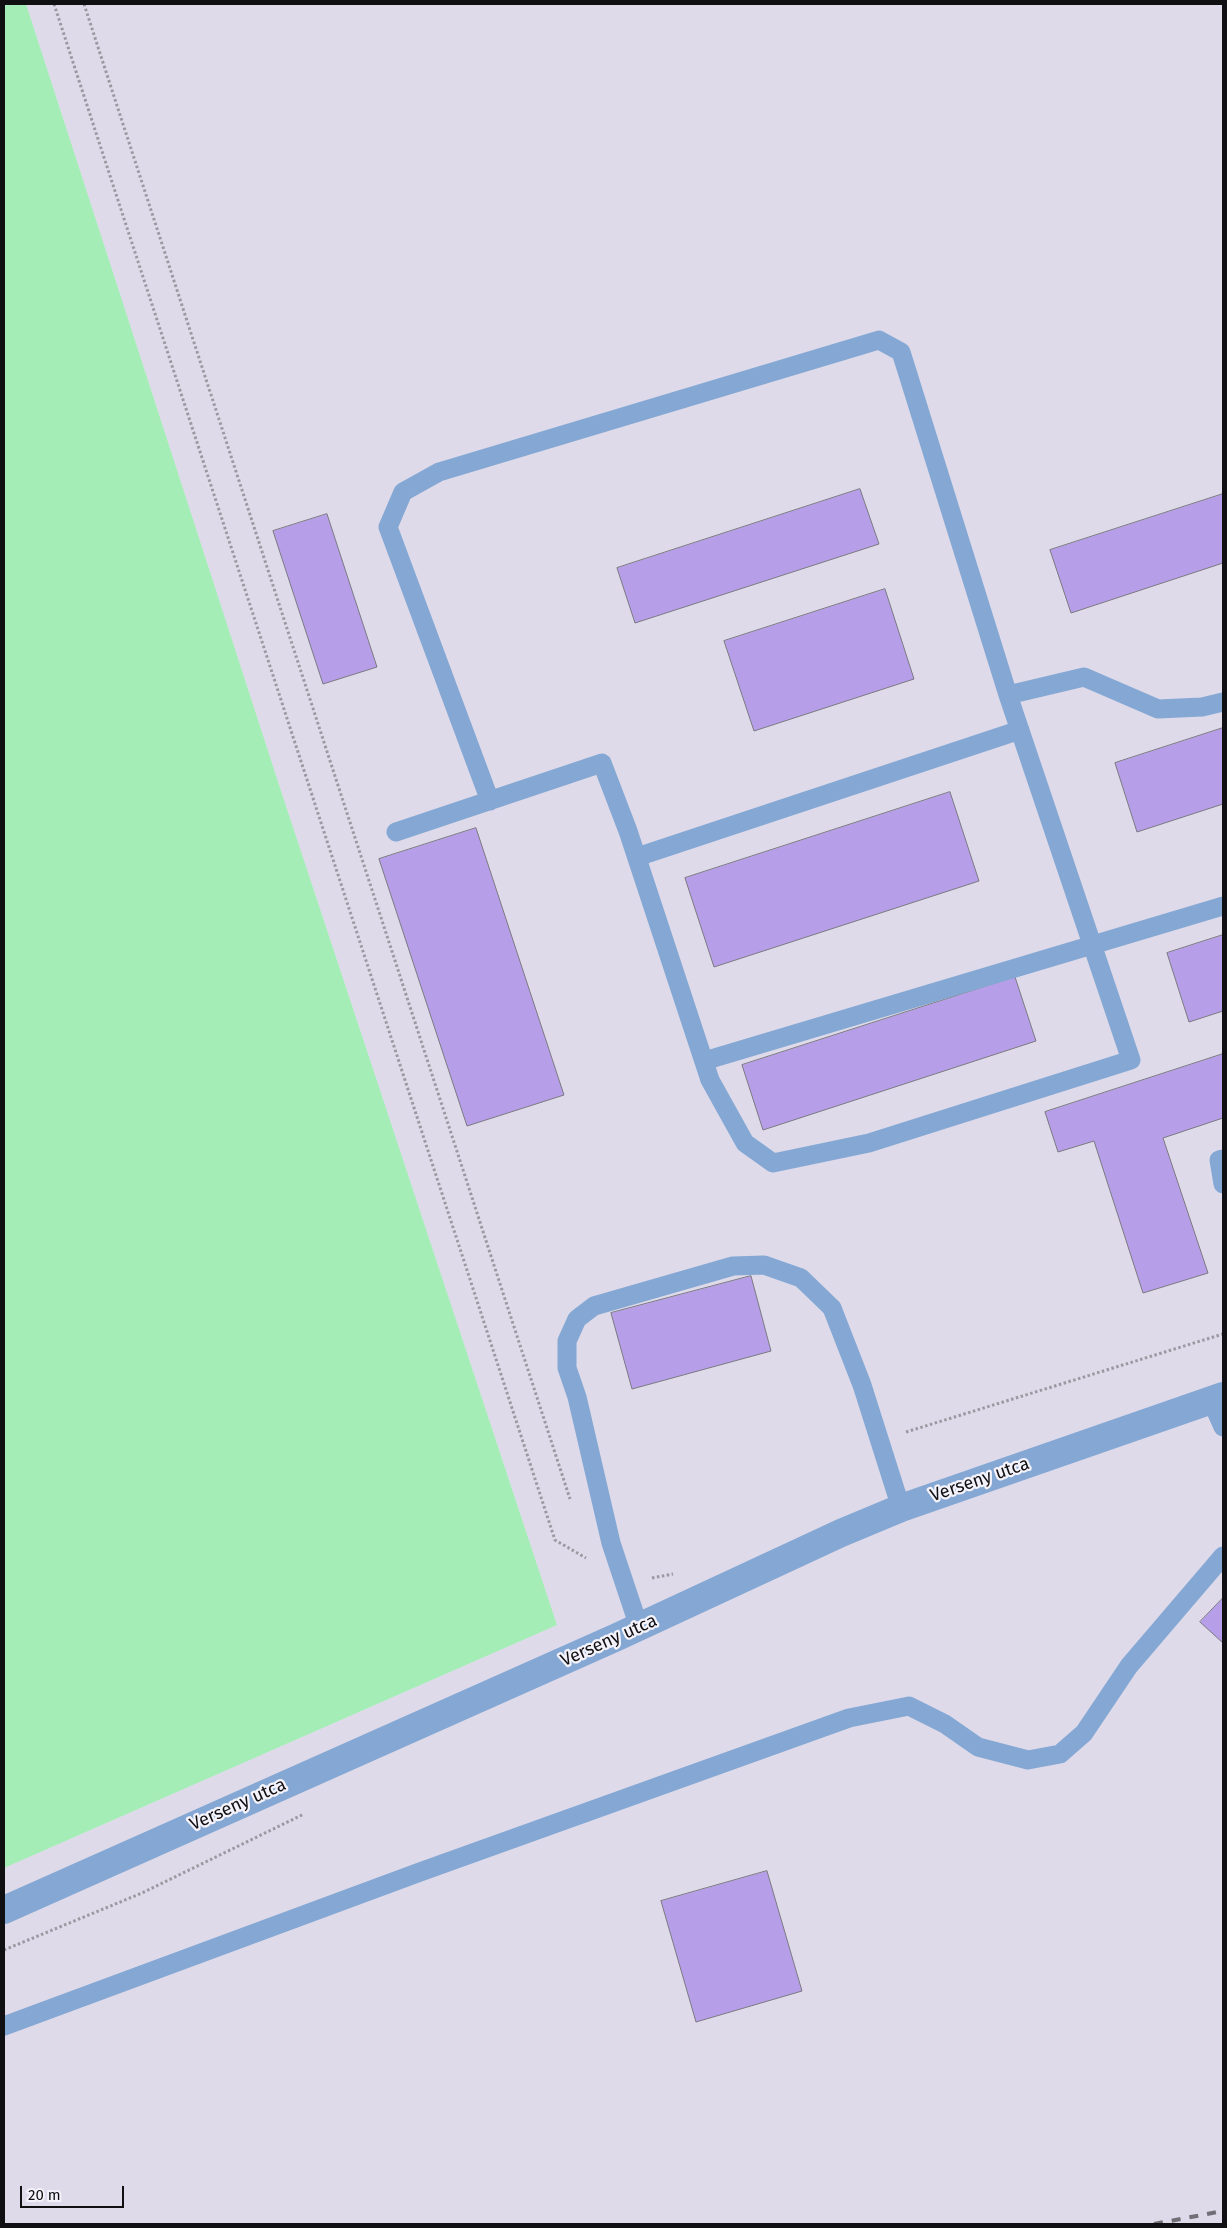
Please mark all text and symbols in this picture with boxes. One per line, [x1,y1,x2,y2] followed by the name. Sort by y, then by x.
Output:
[928,1453,1032,1507] street label: Verseny utca
[557,1610,661,1672] street label: Verseny utca
[186,1774,290,1836] street label: Verseny utca
[22,2176,126,2208] scale bar
[28,2186,61,2204] text: 20 m

